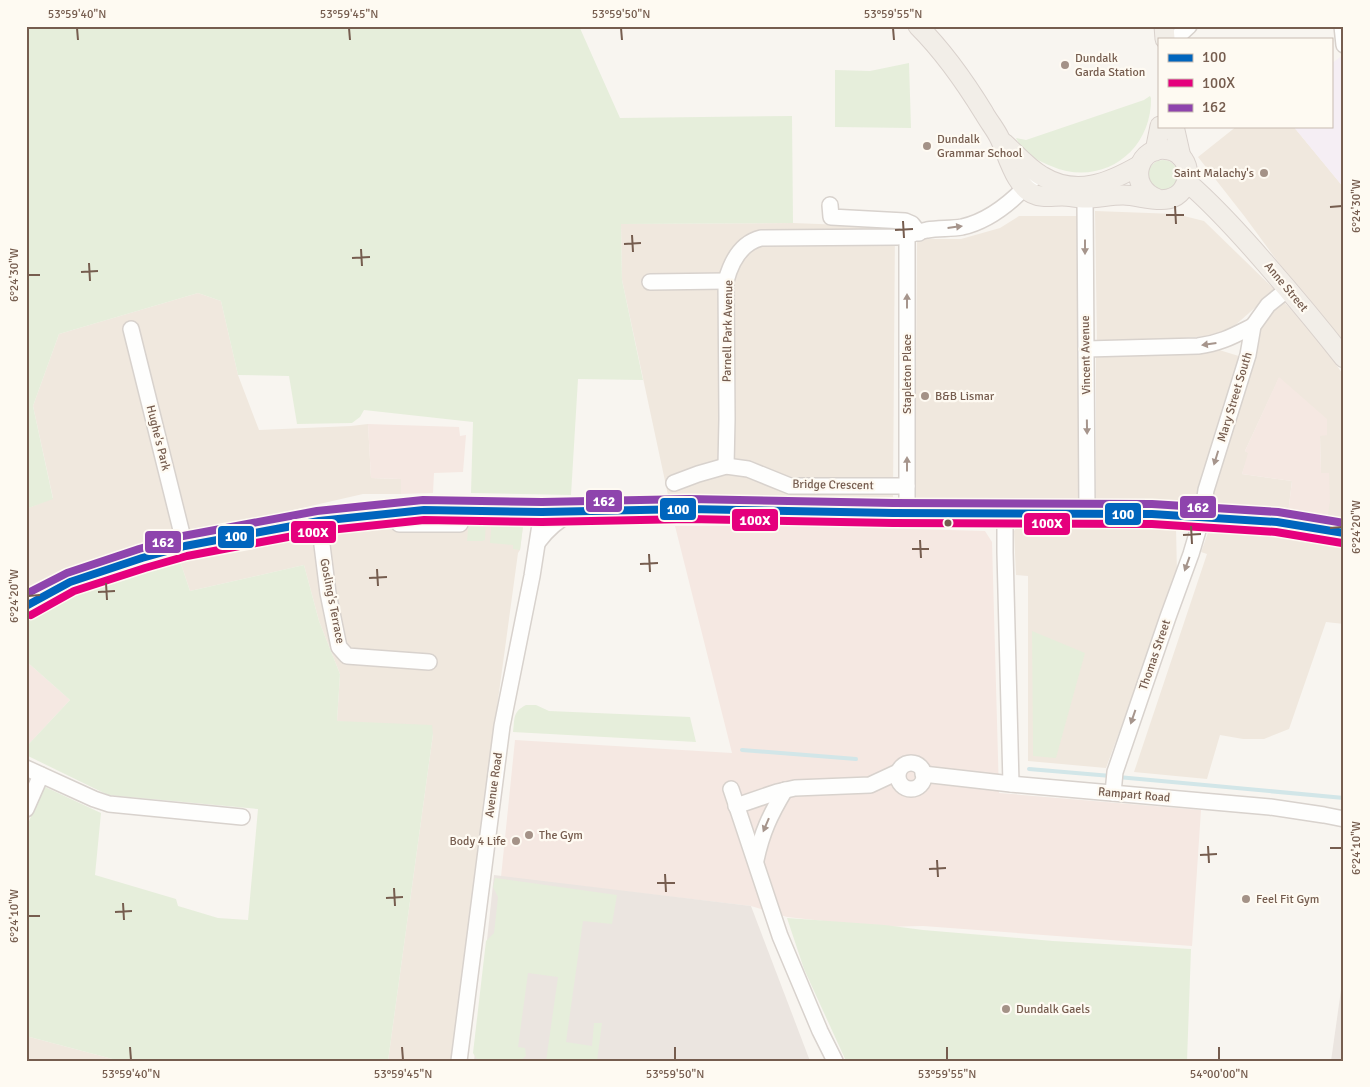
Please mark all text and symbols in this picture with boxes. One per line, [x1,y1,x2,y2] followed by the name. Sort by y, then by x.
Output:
[48,7,106,22] text: 53°59'40"N
[320,7,378,22] text: 53°59'45"N
[592,7,650,22] text: 53°59'50"N
[864,7,922,22] text: 53°59'55"N
[1158,38,1332,128] legend
[1202,48,1226,66] text: 100
[1075,51,1145,80] place label: Dundalk Garda Station
[1059,59,1071,71] marker: Dundalk Garda Station
[1202,74,1235,92] text: 100X
[1202,98,1226,116] text: 162
[937,132,1023,161] place label: Dundalk Grammar School
[921,140,933,152] marker: Dundalk Grammar School
[1174,166,1254,181] place label: Saint Malachy's
[1258,167,1270,179] marker: Saint Malachy's
[1349,179,1364,233] text: 6°24'30"W
[947,223,963,231] one-way arrow
[1081,239,1089,255] one-way arrow
[7,248,22,302] text: 6°24'30"W
[1261,259,1311,315] street label: Anne Street
[720,280,736,382] street label: Parnell Park Avenue
[903,293,911,309] one-way arrow
[1078,315,1094,395] street label: Vincent Avenue
[900,334,915,414] street label: Stapleton Place
[1200,341,1216,349] one-way arrow
[1214,350,1256,444] street label: Mary Street South
[935,389,995,404] place label: B&B Lismar
[919,390,931,402] marker: B&B Lismar
[143,404,173,472] street label: Hughe's Park
[1083,419,1091,435] one-way arrow
[1212,451,1220,466] one-way arrow
[903,455,911,471] one-way arrow
[792,477,874,493] street label: Bridge Crescent
[585,489,623,513] line badge: 162
[593,493,615,510] text: 162
[1179,495,1217,519] line badge: 162
[659,497,697,521] line badge: 100
[1187,499,1209,516] text: 162
[1349,500,1364,554] text: 6°24'20"W
[667,501,690,518] text: 100
[1104,502,1142,526] line badge: 100
[1112,506,1135,523] text: 100
[731,508,779,532] line badge: 100X
[739,512,771,529] text: 100X
[1023,512,1071,536] line badge: 100X
[1031,515,1063,532] text: 100X
[943,518,953,528] unlabelled marker
[290,520,337,544] line badge: 100X
[297,524,329,541] text: 100X
[217,525,255,549] line badge: 100
[225,528,248,545] text: 100
[144,530,182,554] line badge: 162
[152,534,174,551] text: 162
[316,557,348,645] street label: Gosling's Terrace
[1183,557,1191,572] one-way arrow
[7,569,22,623] text: 6°24'20"W
[1136,618,1174,692] street label: Thomas Street
[1129,710,1137,725] one-way arrow
[482,751,506,819] street label: Avenue Road
[1097,784,1171,806] street label: Rampart Road
[762,818,770,832] one-way arrow
[1349,821,1364,875] text: 6°24'10"W
[539,828,583,843] place label: The Gym
[523,829,535,841] marker: The Gym
[450,834,506,849] place label: Body 4 Life
[510,835,522,847] marker: Body 4 Life
[7,889,22,943] text: 6°24'10"W
[1256,892,1319,907] place label: Feel Fit Gym
[1240,893,1252,905] marker: Feel Fit Gym
[1016,1002,1090,1017] place label: Dundalk Gaels
[1000,1003,1012,1015] marker: Dundalk Gaels
[102,1067,160,1082] text: 53°59'40"N
[374,1067,432,1082] text: 53°59'45"N
[646,1067,704,1082] text: 53°59'50"N
[918,1067,976,1082] text: 53°59'55"N
[1190,1067,1248,1082] text: 54°00'00"N

